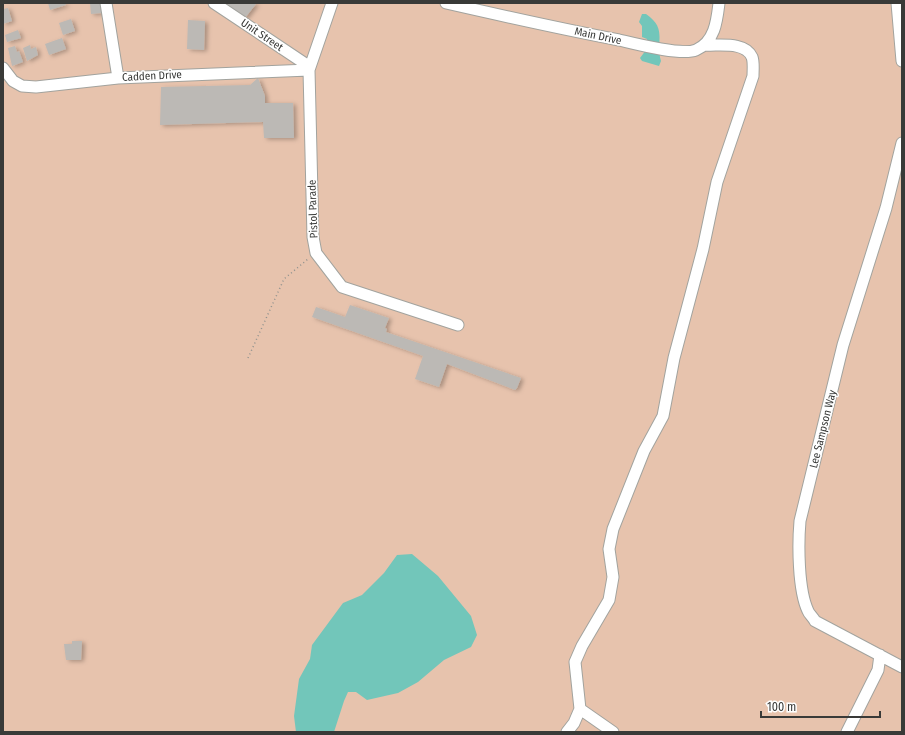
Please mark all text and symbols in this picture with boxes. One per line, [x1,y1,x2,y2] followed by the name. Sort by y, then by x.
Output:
[238,16,286,54] street label: Unit Street
[573,25,623,47] street label: Main Drive
[122,68,182,84] street label: Cadden Drive
[305,179,321,239] street label: Pistol Parade
[807,388,839,469] street label: Lee Sampson Way
[761,693,880,719] scale bar
[767,700,796,714] text: 100 m

